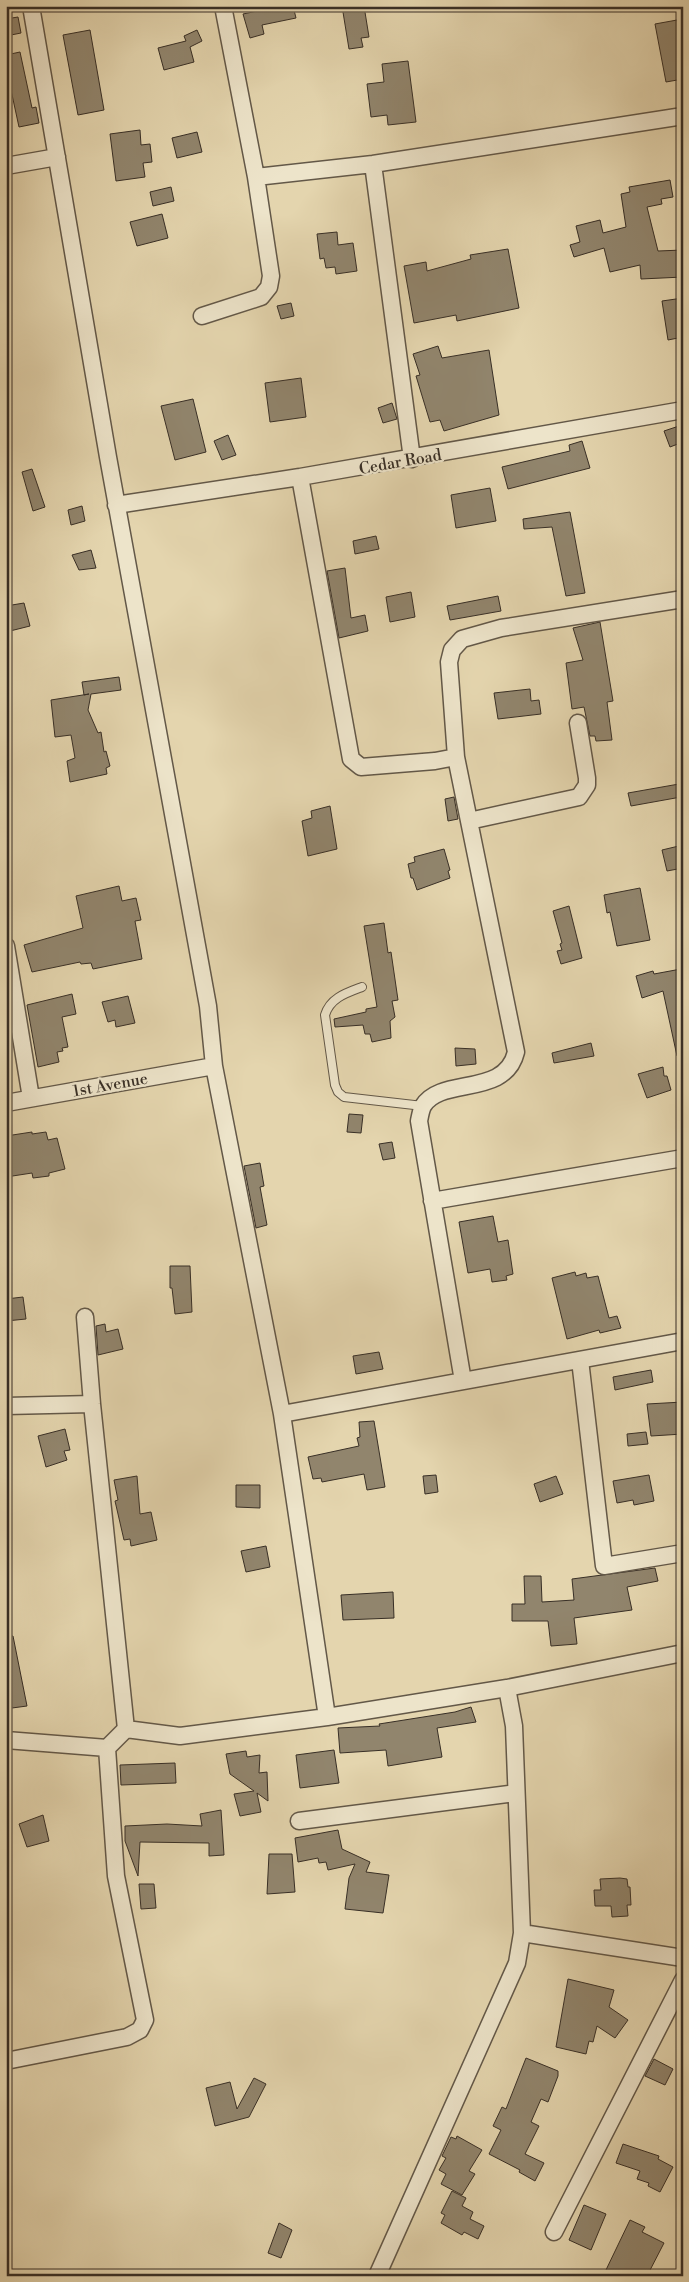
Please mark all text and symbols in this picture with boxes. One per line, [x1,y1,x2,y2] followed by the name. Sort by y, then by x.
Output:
[357,445,443,479] street label: Cedar Road
[71,1069,149,1101] street label: 1st Avenue

